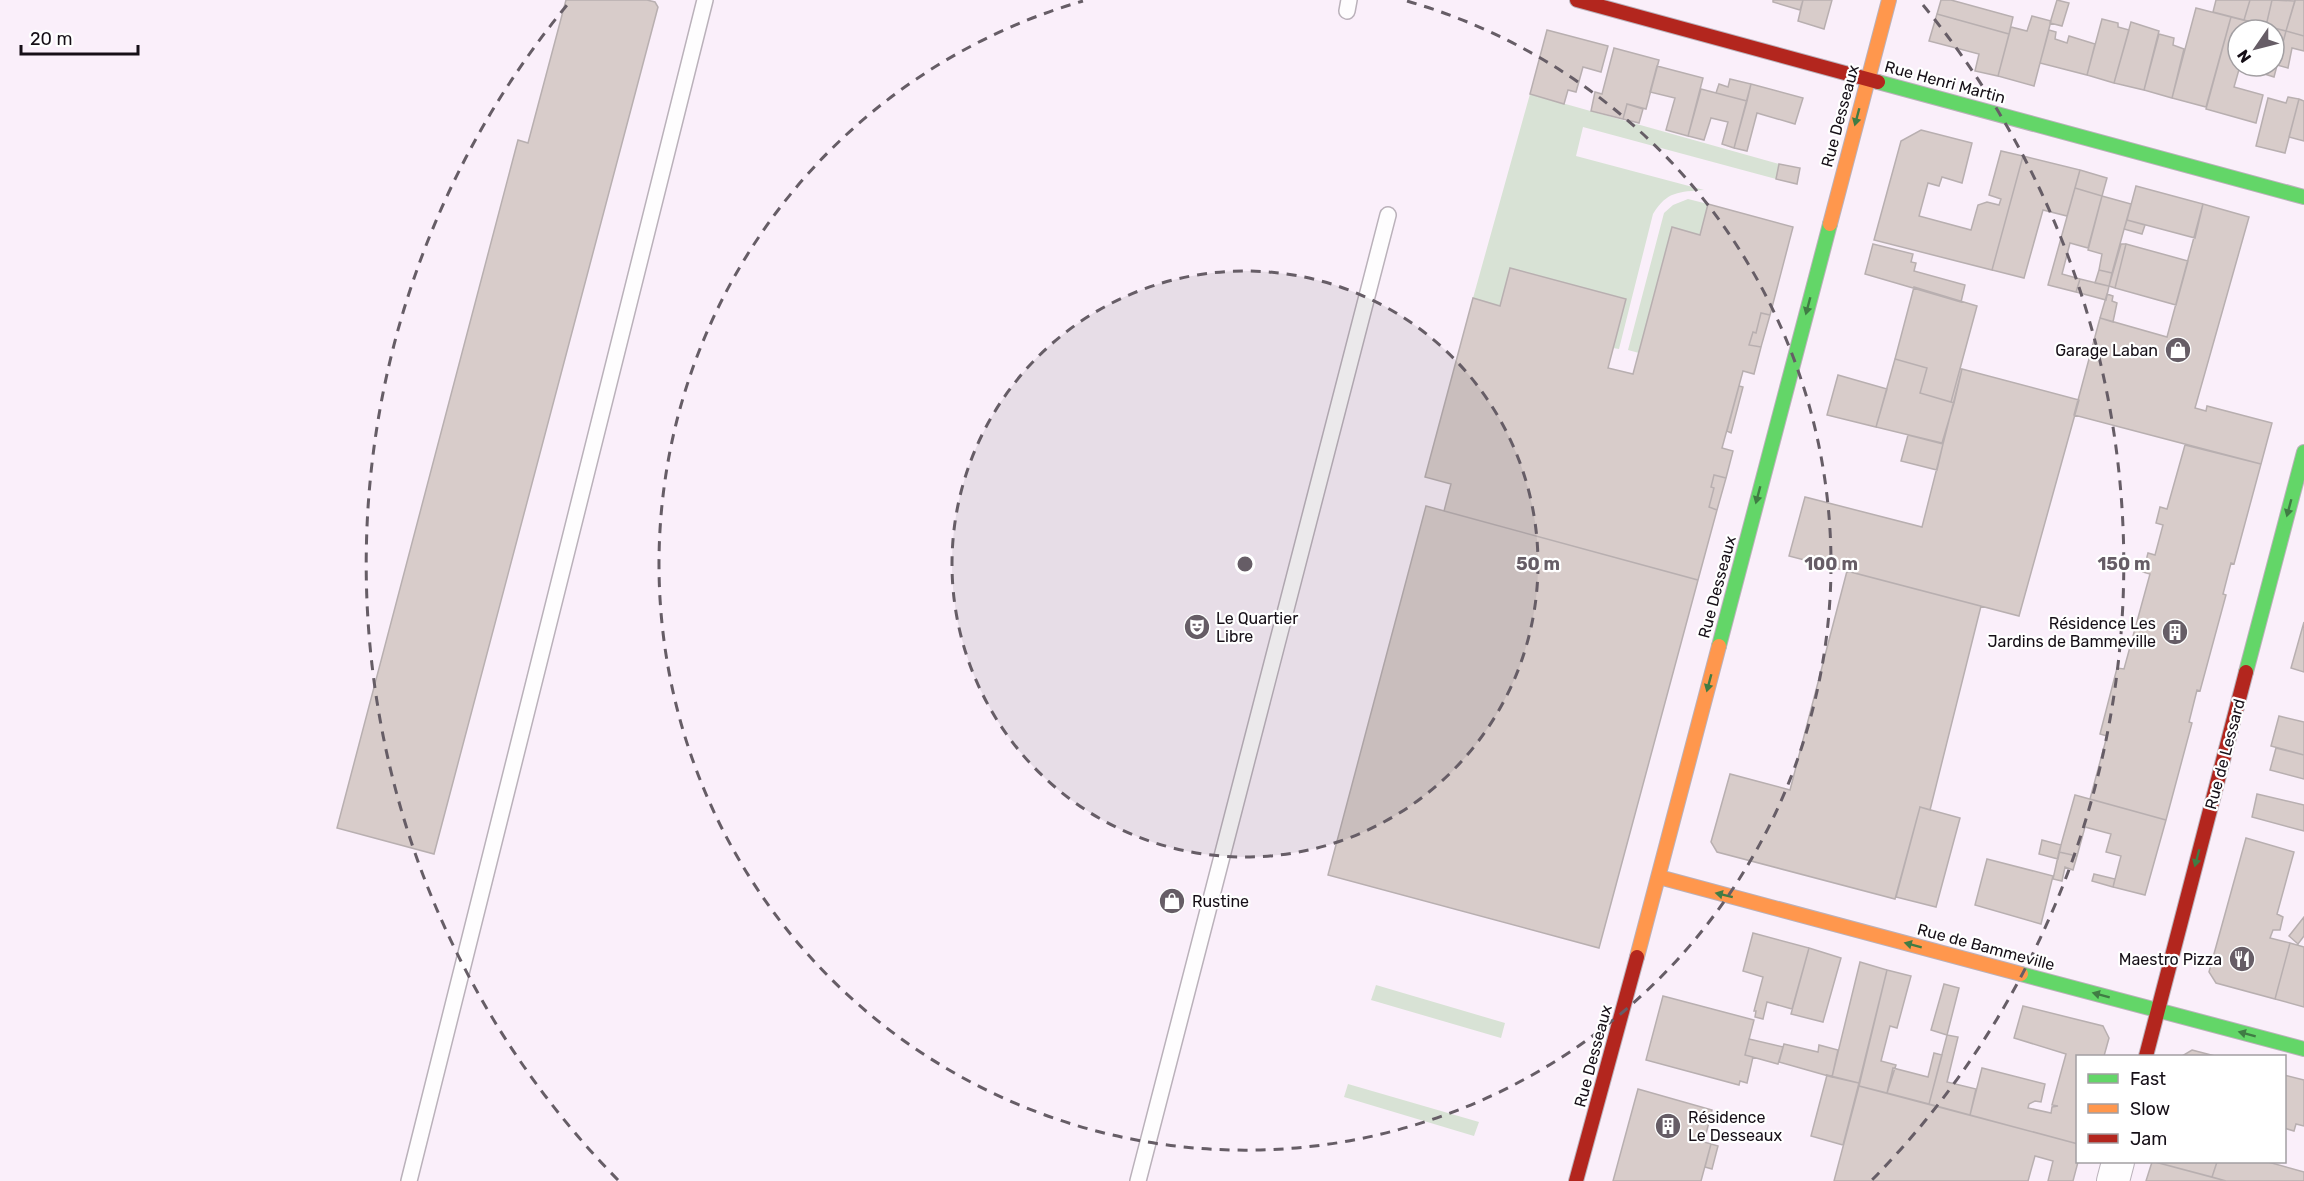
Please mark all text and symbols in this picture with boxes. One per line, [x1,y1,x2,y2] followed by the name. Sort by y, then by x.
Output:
[21,18,138,56] scale bar
[2226,18,2286,78] north arrow
[30,28,72,50] text: 20 m
[2233,46,2255,66] text: N
[1882,57,2008,107] street label: Rue Henri Martin
[1817,62,1863,169] street label: Rue Desseaux
[1852,108,1861,126] one-way arrow
[1802,297,1812,315] one-way arrow
[2163,335,2193,365] shop icon: Garage Laban
[2055,341,2158,360] place label: Garage Laban
[1753,485,1763,504] one-way arrow
[2284,499,2293,517] one-way arrow
[1694,533,1740,640] street label: Rue Desseaux
[1516,553,1560,575] text: 50 m
[1804,553,1858,575] text: 100 m
[2097,553,2151,575] text: 150 m
[1235,554,1255,574] centre of rings
[1216,609,1298,646] place label: Le Quartier Libre
[1182,612,1212,642] theatre icon: Le Quartier Libre
[1987,614,2156,651] place label: Résidence Les Jardins de Bammeville
[2160,617,2190,647] building icon: Résidence Les Jardins de Bammeville
[1704,674,1714,692] one-way arrow
[2201,697,2249,811] street label: Rue de Lessard
[2192,849,2202,867] one-way arrow
[1157,886,1187,916] shop icon: Rustine
[1715,889,1733,899] one-way arrow
[1192,892,1249,911] place label: Rustine
[1915,920,2057,974] street label: Rue de Bammeville
[1903,940,1921,949] one-way arrow
[2227,944,2257,974] restaurant icon: Maestro Pizza
[2119,950,2222,969] place label: Maestro Pizza
[2092,990,2110,1000] one-way arrow
[1570,1002,1616,1109] street label: Rue Desseaux
[2238,1029,2257,1039] one-way arrow
[2076,1055,2286,1163] legend
[2130,1068,2166,1090] text: Fast
[2130,1098,2170,1120] text: Slow
[1688,1108,1782,1145] place label: Résidence Le Desseaux
[1653,1111,1683,1141] building icon: Résidence Le Desseaux
[2130,1128,2167,1150] text: Jam

